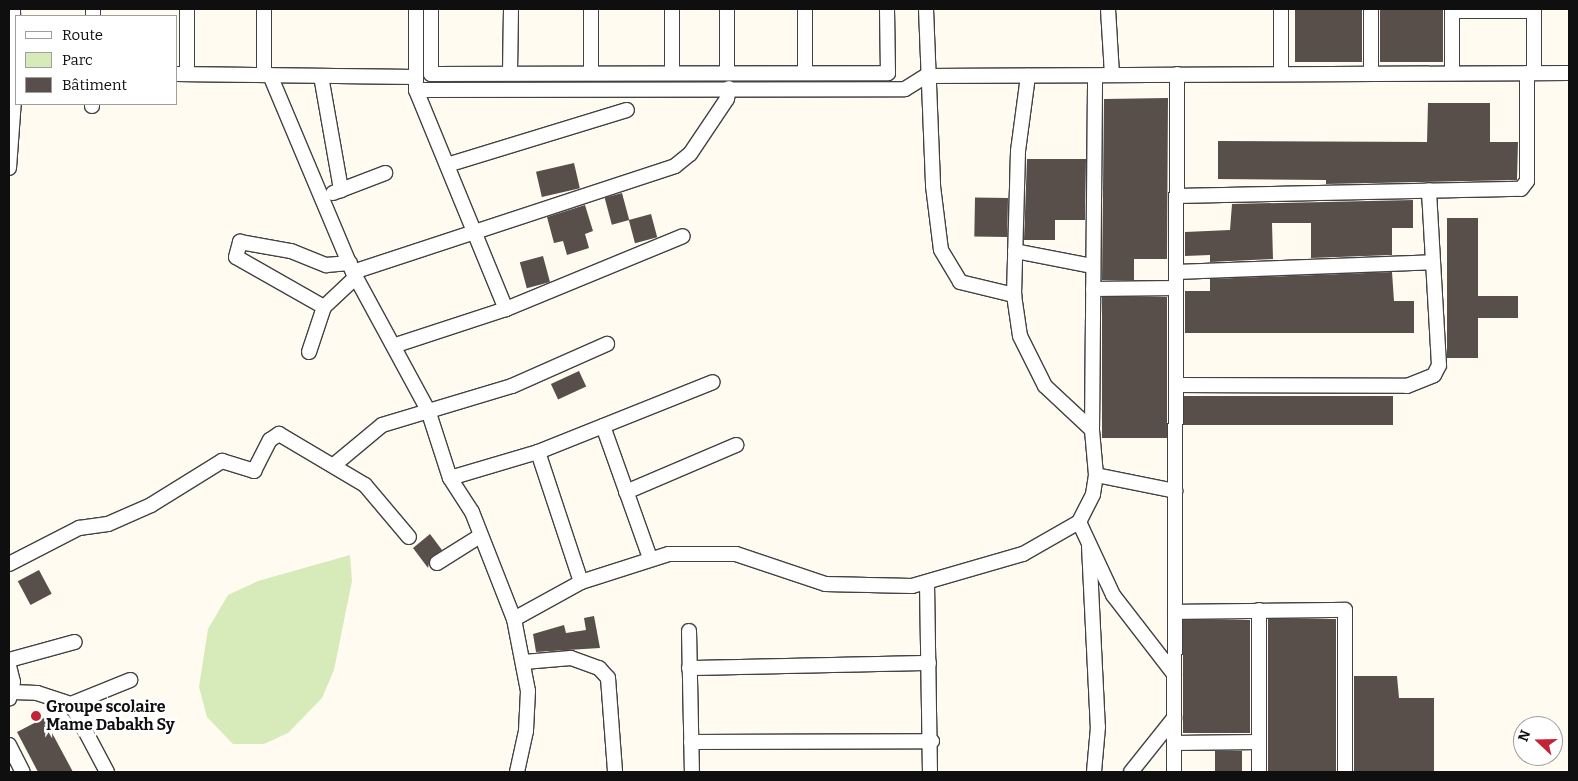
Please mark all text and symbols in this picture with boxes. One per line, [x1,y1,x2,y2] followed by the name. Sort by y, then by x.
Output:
[15,15,178,105] legend
[62,26,103,44] text: Route
[62,51,93,69] text: Parc
[62,76,127,94] text: Bâtiment
[46,697,175,735] place label: Groupe scolaire Mame Dabakh Sy
[30,710,42,722] marker: Groupe scolaire Mame Dabakh Sy
[1513,716,1563,766] north arrow
[1515,728,1534,744] text: N

